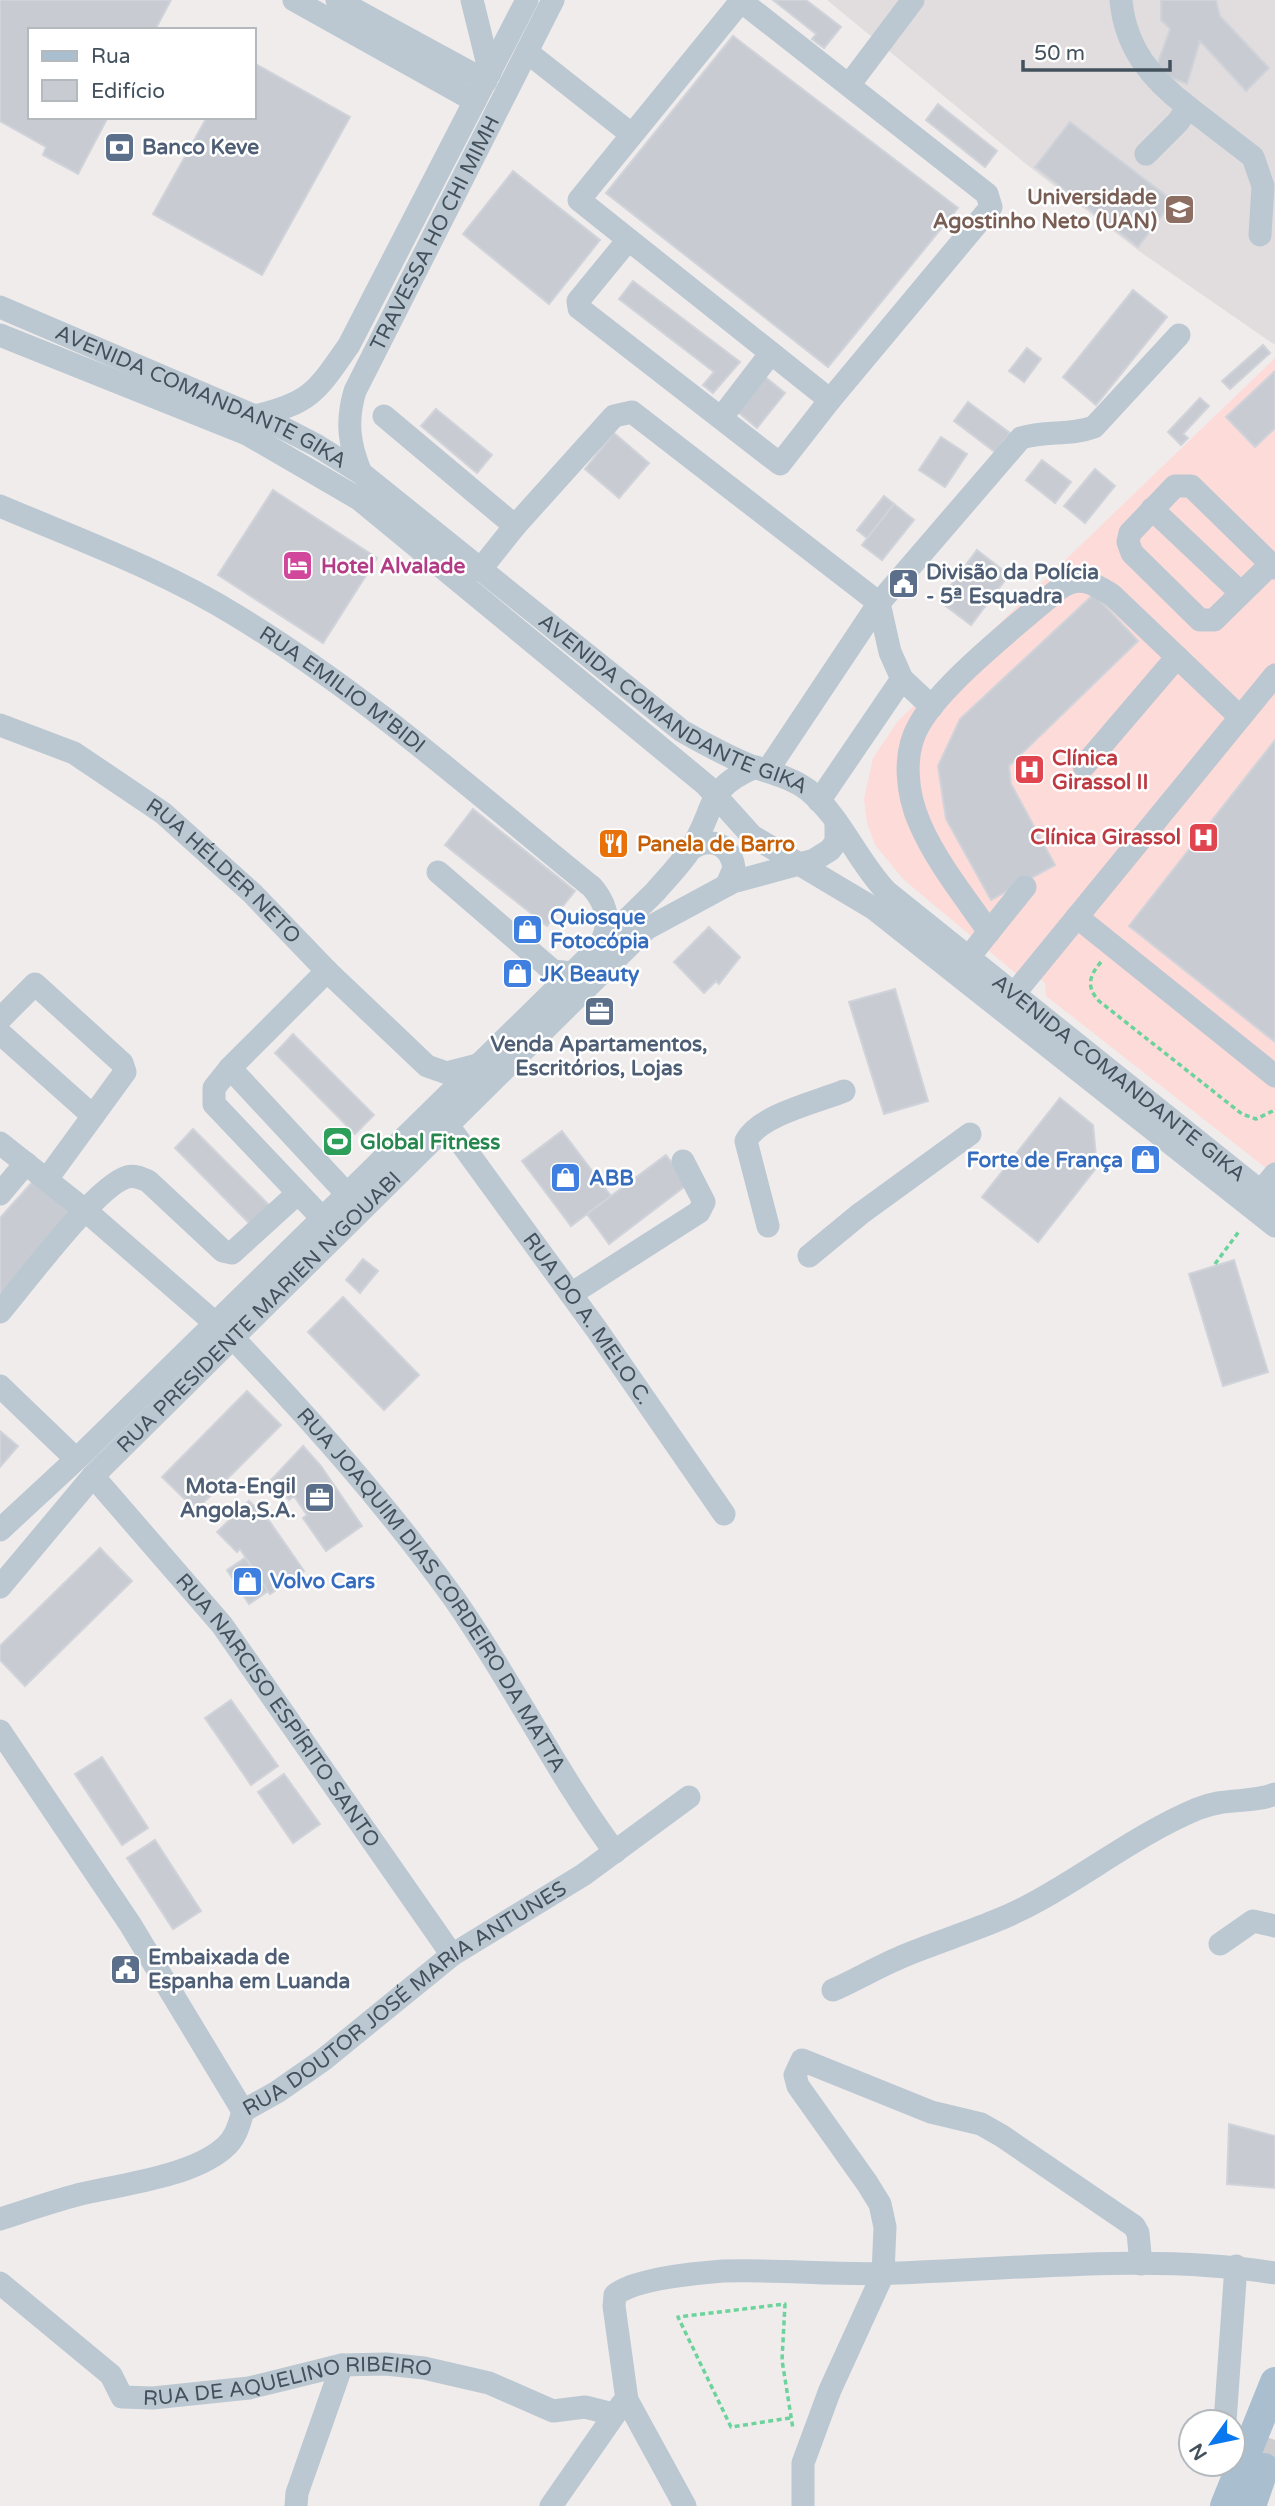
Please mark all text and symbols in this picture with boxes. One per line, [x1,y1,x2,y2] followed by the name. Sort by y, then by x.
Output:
[28,28,256,119] legend
[1023,28,1170,72] scale bar
[1034,41,1085,66] text: 50 m
[91,44,131,69] text: Rua
[91,79,165,104] text: Edifício
[365,111,505,355] street label: TRAVESSA HO CHI MIMH
[102,130,136,164] bank icon: Banco Keve
[142,135,259,160] place label: Banco Keve
[933,185,1157,234] place label: Universidade Agostinho Neto (UAN)
[1163,192,1197,226] school or university icon: Universidade Agostinho Neto (UAN)
[52,320,351,473] street label: AVENIDA COMANDANTE GIKA
[281,549,315,583] hotel icon: Hotel Alvalade
[321,554,466,579] place label: Hotel Alvalade
[926,560,1099,609] place label: Divisão da Polícia - 5ª Esquadra
[886,567,920,601] public building icon: Divisão da Polícia - 5ª Esquadra
[534,608,812,799] street label: AVENIDA COMANDANTE GIKA
[255,621,430,758] street label: RUA EMILIO M'BIDI
[1052,746,1149,795] place label: Clínica Girassol II
[1012,753,1046,787] hospital icon: Clínica Girassol II
[141,793,306,949] street label: RUA HÉLDER NETO
[1187,820,1221,854] hospital icon: Clínica Girassol
[1030,825,1181,850] place label: Clínica Girassol
[597,827,631,861] restaurant icon: Panela de Barro
[637,832,795,857] place label: Panela de Barro
[550,905,649,954] place label: Quiosque Fotocópia
[510,912,544,946] shop icon: Quiosque Fotocópia
[500,957,534,991] shop icon: JK Beauty
[539,962,640,987] place label: JK Beauty
[987,969,1251,1187] street label: AVENIDA COMANDANTE GIKA
[582,995,616,1029] office icon: Venda Apartamentos, Escritórios, Lojas
[491,1032,707,1081] place label: Venda Apartamentos, Escritórios, Lojas
[320,1125,354,1159] sports icon: Global Fitness
[360,1130,500,1155] place label: Global Fitness
[1129,1143,1163,1177] shop icon: Forte de França
[967,1148,1123,1173] place label: Forte de França
[549,1161,583,1195] shop icon: ABB
[111,1166,406,1458] street label: RUA PRESIDENTE MARIEN N'GOUABI
[589,1166,634,1191] place label: ABB
[518,1228,657,1409] street label: RUA DO A. MELO C.
[292,1403,571,1777] street label: RUA JOAQUIM DIAS CORDEIRO DA MATTA
[180,1474,296,1523] place label: Mota-Engil Angola,S.A.
[302,1481,336,1515] office icon: Mota-Engil Angola,S.A.
[230,1564,264,1598] shop icon: Volvo Cars
[171,1568,386,1852] street label: RUA NARCISO ESPÍRITO SANTO
[270,1569,375,1594] place label: Volvo Cars
[238,1876,571,2121] street label: RUA DOUTOR JOSÉ MARIA ANTUNES
[148,1945,350,1994] place label: Embaixada de Espanha em Luanda
[108,1952,142,1986] public building icon: Embaixada de Espanha em Luanda
[143,2351,433,2411] street label: RUA DE AQUELINO RIBEIRO
[1177,2408,1247,2478] north arrow
[1185,2439,1212,2464] text: N

